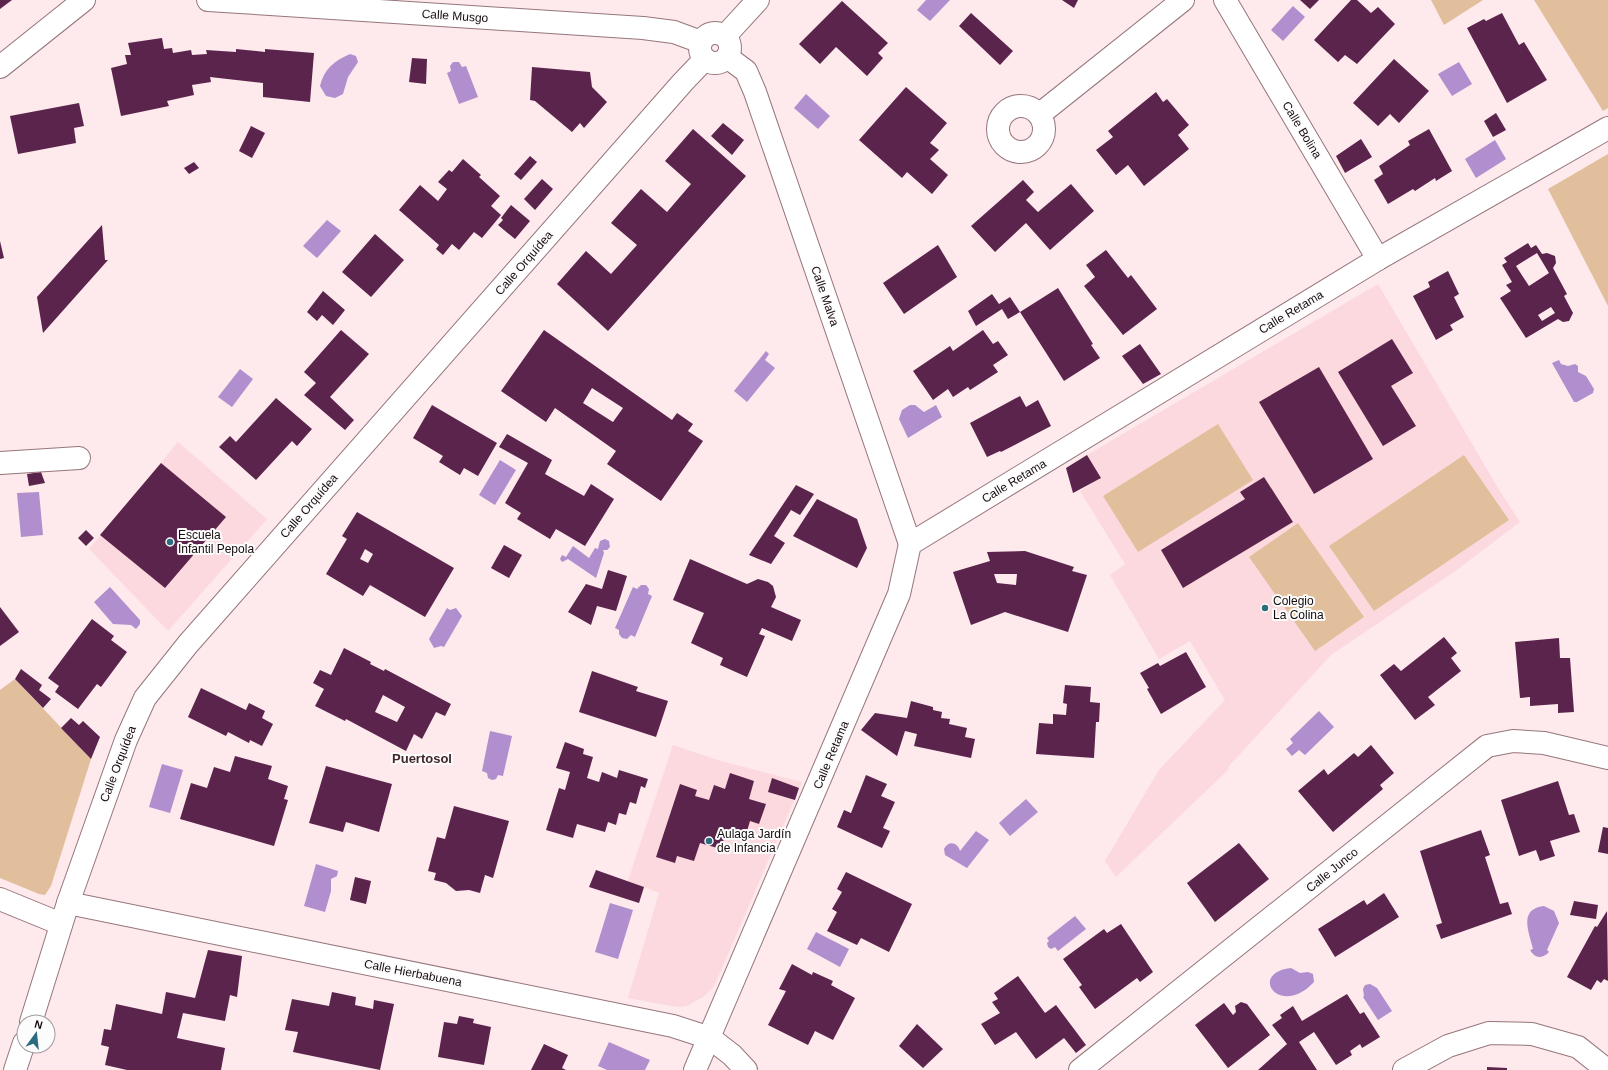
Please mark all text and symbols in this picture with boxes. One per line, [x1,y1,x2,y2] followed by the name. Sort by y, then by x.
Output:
[421,7,489,25] street label: Calle Musgo
[1280,99,1325,161] street label: Calle Bolina
[492,228,556,298] street label: Calle Orquídea
[808,264,842,328] street label: Calle Malva
[1256,287,1326,337] street label: Calle Retama
[979,456,1049,506] street label: Calle Retama
[277,471,341,541] street label: Calle Orquídea
[178,528,254,556] place label: Escuela Infantil Pepola
[165,537,175,547] marker: Escuela Infantil Pepola
[1273,594,1324,622] place label: Colegio La Colina
[1260,603,1270,613] marker: Colegio La Colina
[810,719,852,791] street label: Calle Retama
[97,724,139,804] street label: Calle Orquídea
[392,751,452,766] district label: Puertosol
[717,827,791,855] place label: Aulaga Jardín de Infancia
[704,836,714,846] marker: Aulaga Jardín de Infancia
[1303,845,1361,895] street label: Calle Junco
[363,957,463,989] street label: Calle Hierbabuena
[16,1014,56,1054] north arrow
[33,1018,44,1031] text: N

